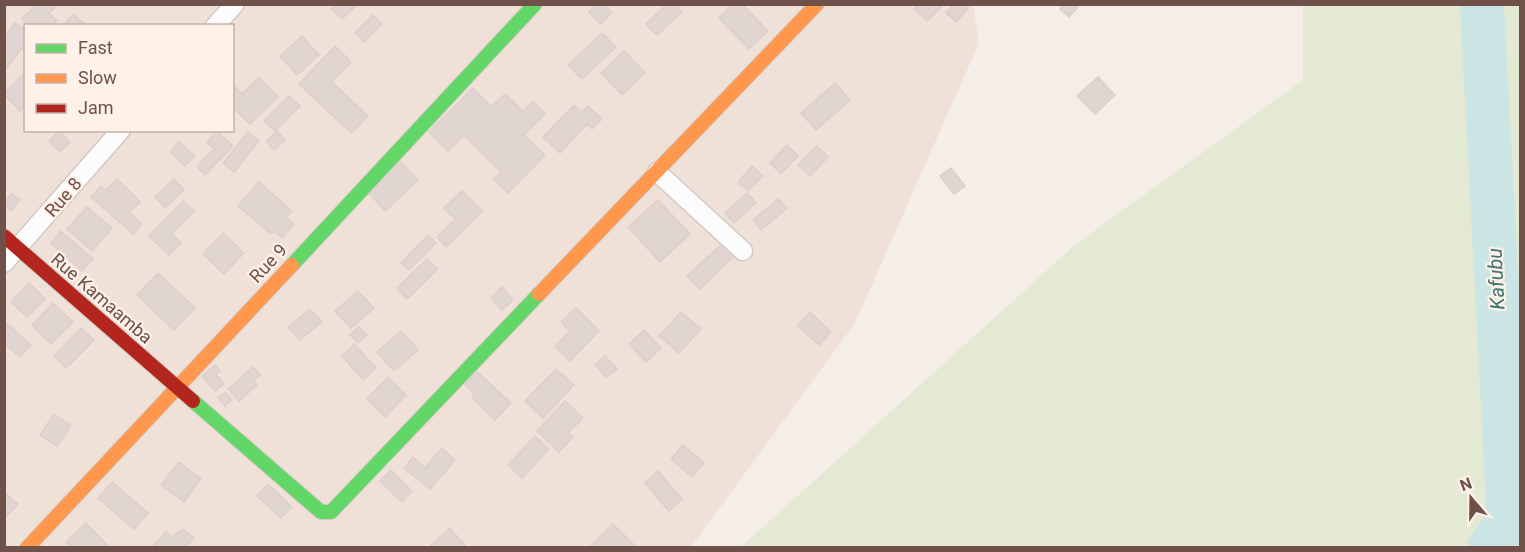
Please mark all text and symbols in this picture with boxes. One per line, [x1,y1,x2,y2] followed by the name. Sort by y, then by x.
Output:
[24,24,234,132] legend
[78,37,113,58] text: Fast
[78,67,117,88] text: Slow
[78,97,114,118] text: Jam
[40,173,86,221] street label: Rue 8
[245,239,291,287] street label: Rue 9
[1482,247,1510,310] water label: Kafubu
[47,248,157,348] street label: Rue Kamaamba
[1441,468,1501,528] north arrow
[1457,474,1475,495] text: N

